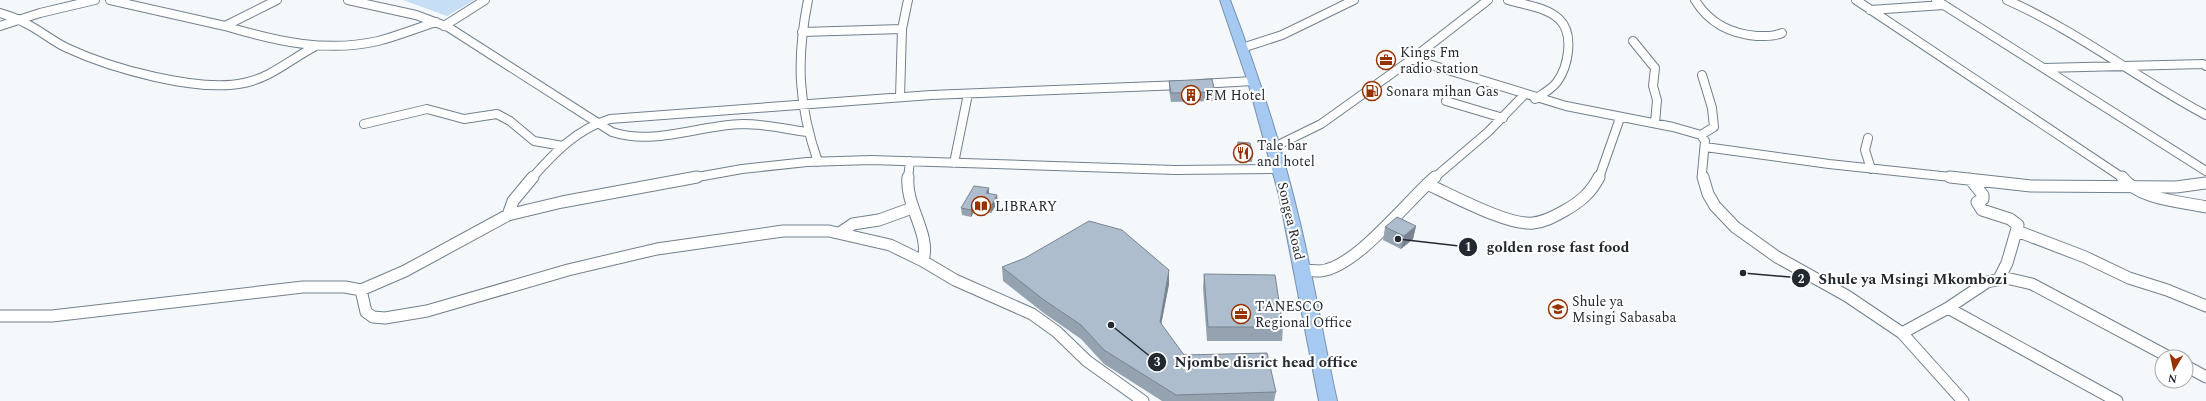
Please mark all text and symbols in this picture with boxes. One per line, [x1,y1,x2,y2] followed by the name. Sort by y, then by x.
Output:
[1400,42,1479,79] place label: Kings Fm radio station
[1375,49,1397,71] office icon: Kings Fm radio station
[1361,80,1383,102] fuel station icon: Sonara mihan Gas
[1386,81,1499,102] place label: Sonara mihan Gas
[1180,84,1202,106] building icon: FM Hotel
[1205,85,1265,106] place label: FM Hotel
[1257,135,1315,172] place label: Tale bar and hotel
[1232,142,1254,164] restaurant icon: Tale bar and hotel
[1272,180,1310,262] street label: Songea Road
[970,195,992,217] library icon: LIBRARY
[995,196,1057,217] place label: LIBRARY
[1458,233,1637,260] callout: golden rose fast food
[1486,236,1630,259] text: golden rose fast food
[1465,238,1471,257] text: 1
[1791,265,2015,292] callout: Shule ya Msingi Mkombozi
[1819,268,2007,291] text: Shule ya Msingi Mkombozi
[1798,270,1805,289] text: 2
[1572,291,1676,328] place label: Shule ya Msingi Sabasaba
[1255,296,1352,333] place label: TANESCO Regional Office
[1547,298,1569,320] school or university icon: Shule ya Msingi Sabasaba
[1230,303,1252,325] office icon: TANESCO Regional Office
[1147,348,1366,375] callout: Njombe disrict head office
[2154,349,2194,389] north arrow
[1174,351,1358,374] text: Njombe disrict head office
[1154,353,1161,372] text: 3
[2167,369,2178,387] text: N

